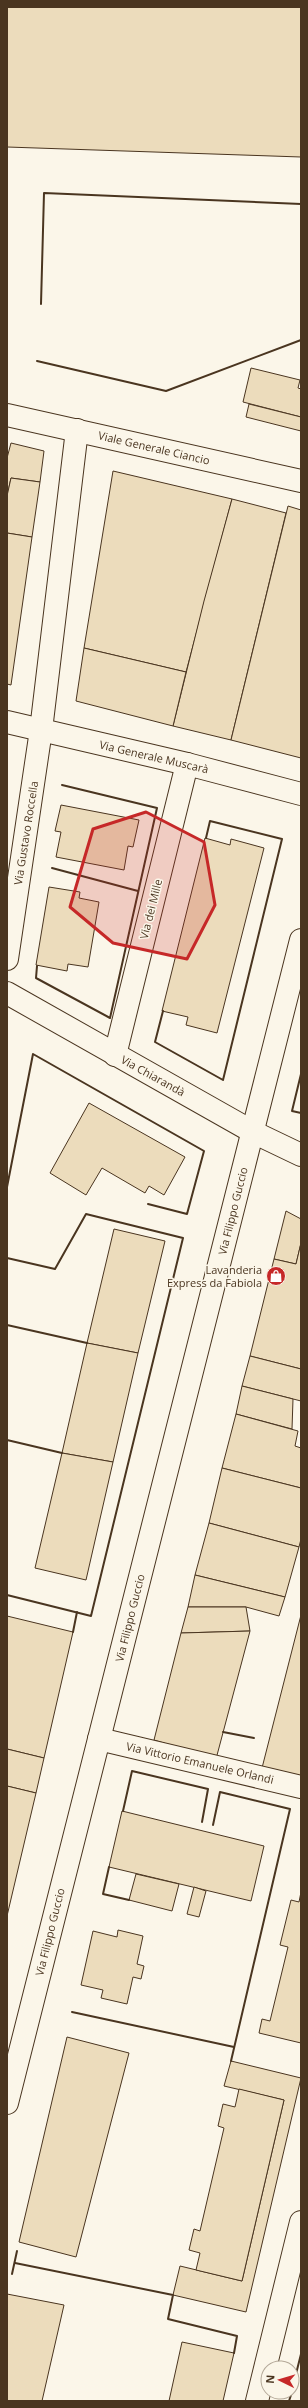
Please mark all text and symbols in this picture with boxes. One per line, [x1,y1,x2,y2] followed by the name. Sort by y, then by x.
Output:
[97,427,212,468] street label: Viale Generale Ciancio
[98,737,210,776] street label: Via Generale Muscarà
[10,780,41,886] street label: Via Gustavo Roccella
[136,877,165,940] street label: Via dei Mille
[119,1052,188,1099] street label: Via Chiarandà
[214,1165,251,1256] street label: Via Filippo Guccio
[167,1262,262,1290] place label: Lavanderia Express da Fabiola
[265,1265,287,1287] shop icon: Lavanderia Express da Fabiola
[111,1572,148,1663] street label: Via Filippo Guccio
[125,1738,275,1787] street label: Via Vittorio Emanuele Orlandi
[31,1886,68,1977] street label: Via Filippo Guccio
[260,2360,300,2400] north arrow
[262,2374,277,2384] text: N

